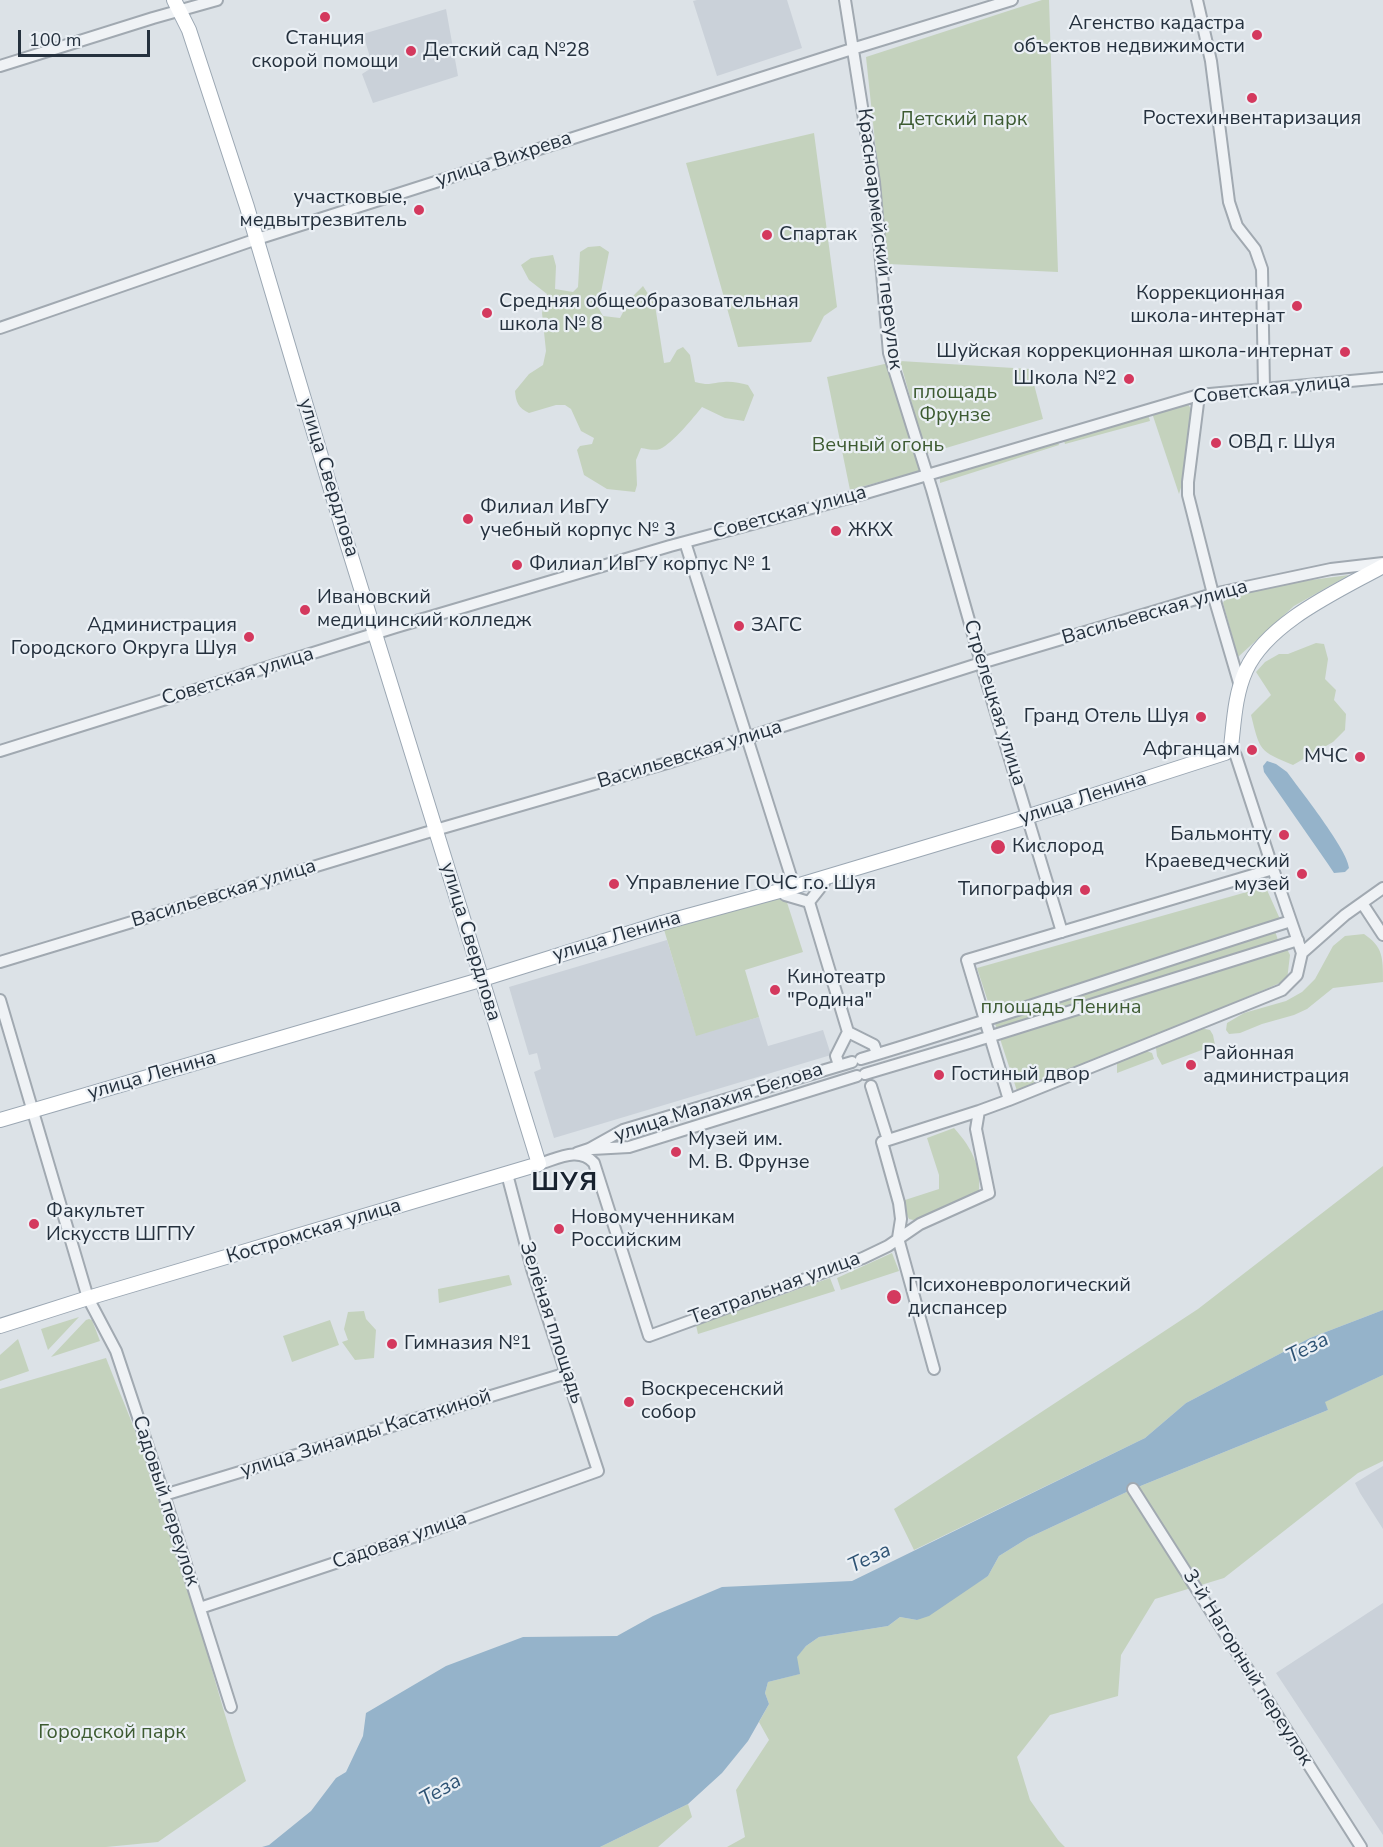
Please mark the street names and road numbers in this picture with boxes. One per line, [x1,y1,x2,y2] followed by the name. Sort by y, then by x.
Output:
[851,107,907,371] street label: Красноармейский переулок
[433,127,575,193] street label: улица Вихрева
[1192,370,1352,410] street label: Советская улица
[292,396,364,560] street label: улица Свердлова
[711,481,869,545] street label: Советская улица
[1059,575,1251,651] street label: Васильевская улица
[957,617,1031,789] street label: Стрелецкая улица
[159,642,317,712] street label: Советская улица
[595,715,785,795] street label: Васильевская улица
[1016,767,1150,831] street label: улица Ленина
[129,854,319,934] street label: Васильевская улица
[434,860,506,1024] street label: улица Свердлова
[550,906,684,968] street label: улица Ленина
[85,1046,219,1106] street label: улица Ленина
[612,1058,826,1148] street label: улица Малахия Белова
[224,1194,404,1270] street label: Костромская улица
[514,1239,588,1407] street label: Зелёная площадь
[686,1247,864,1331] street label: Театральная улица
[238,1384,494,1484] street label: улица Зинаиды Касаткиной
[126,1413,204,1589] street label: Садовый переулок
[330,1507,470,1575] street label: Садовая улица
[1177,1566,1317,1770] street label: 3-й Нагорный переулок

